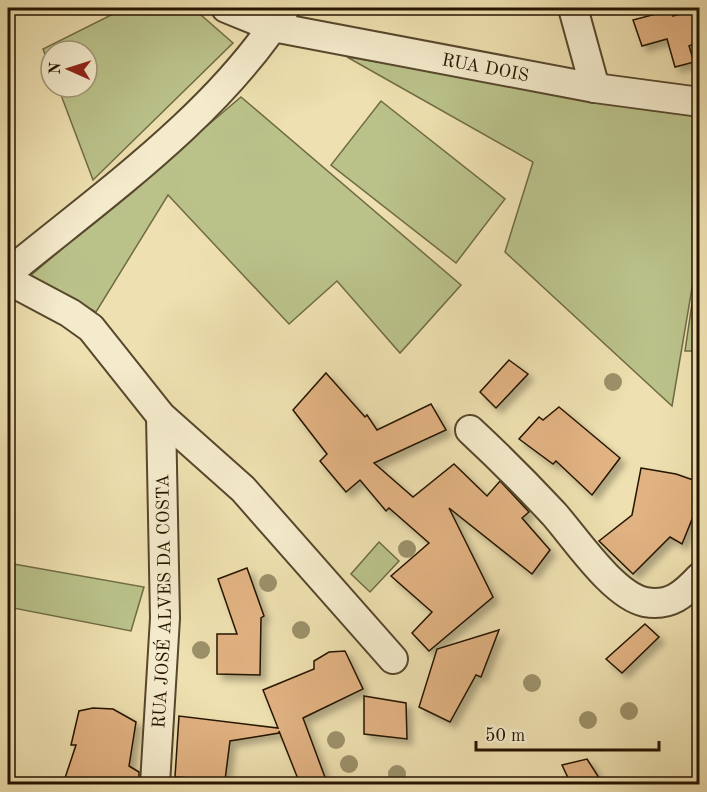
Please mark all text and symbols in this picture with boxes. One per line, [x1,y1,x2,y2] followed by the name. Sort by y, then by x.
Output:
[39,39,99,99] north arrow
[440,51,530,85] street label: RUA DOIS
[48,61,64,75] text: N
[150,474,175,729] street label: RUA JOSÉ ALVES DA COSTA
[476,714,659,752] scale bar
[485,727,525,745] text: 50 m

